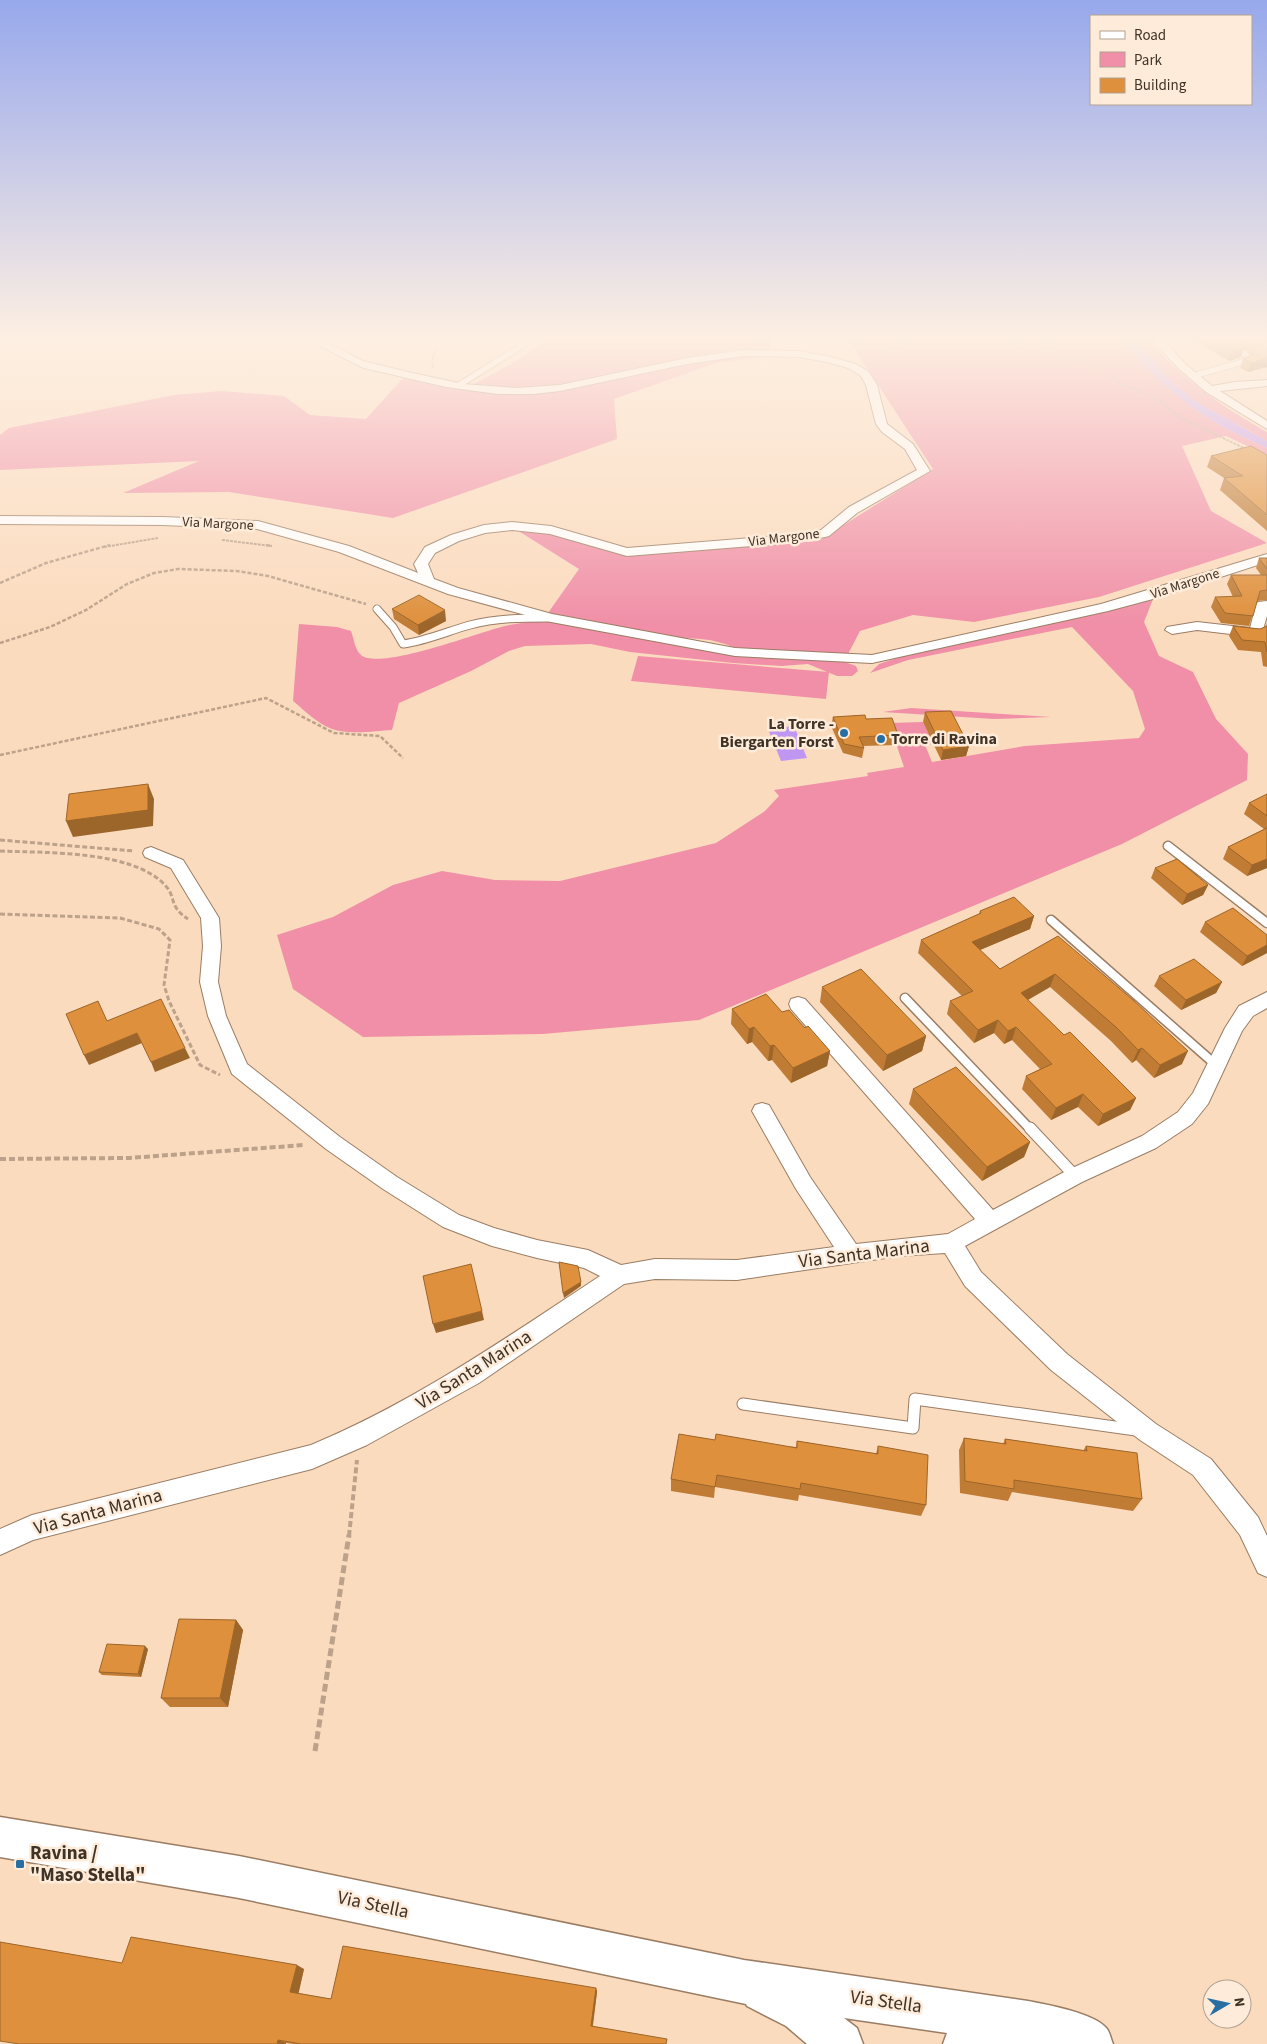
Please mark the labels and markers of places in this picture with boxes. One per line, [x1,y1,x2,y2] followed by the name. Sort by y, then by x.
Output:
[720,713,834,753] place label: La Torre - Biergarten Forst
[838,727,850,739] marker: La Torre - Biergarten Forst
[891,728,997,750] place label: Torre di Ravina
[875,733,887,745] marker: Torre di Ravina
[30,1840,145,1889] place label: Ravina / "Maso Stella"
[14,1858,26,1870] marker: Ravina / "Maso Stella"

